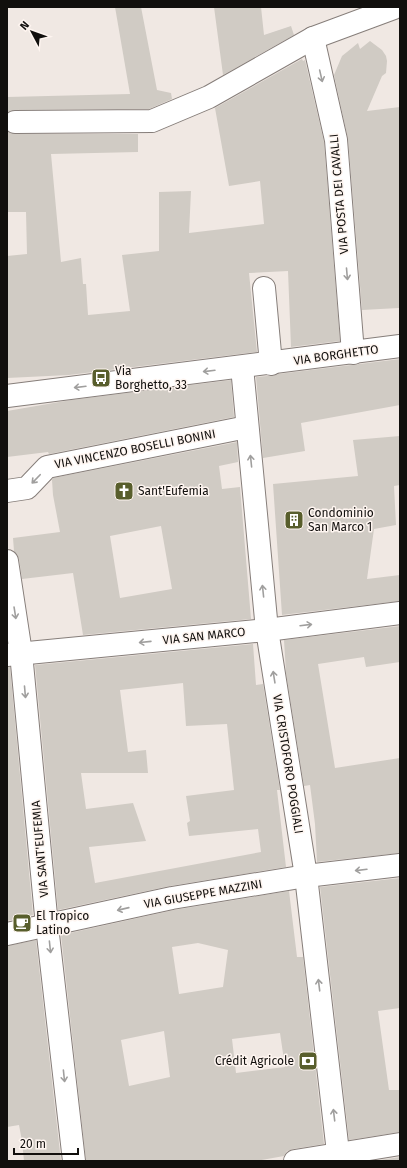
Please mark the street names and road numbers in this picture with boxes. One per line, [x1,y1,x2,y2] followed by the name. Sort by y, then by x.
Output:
[327,133,351,255] street label: VIA POSTA DEI CAVALLI
[293,342,379,368] street label: VIA BORGHETTO
[53,427,217,471] street label: VIA VINCENZO BOSELLI BONINI
[162,625,246,647] street label: VIA SAN MARCO
[270,693,306,835] street label: VIA CRISTOFORO POGGIALI
[29,800,51,898] street label: VIA SANT'EUFEMIA
[143,877,263,911] street label: VIA GIUSEPPE MAZZINI

